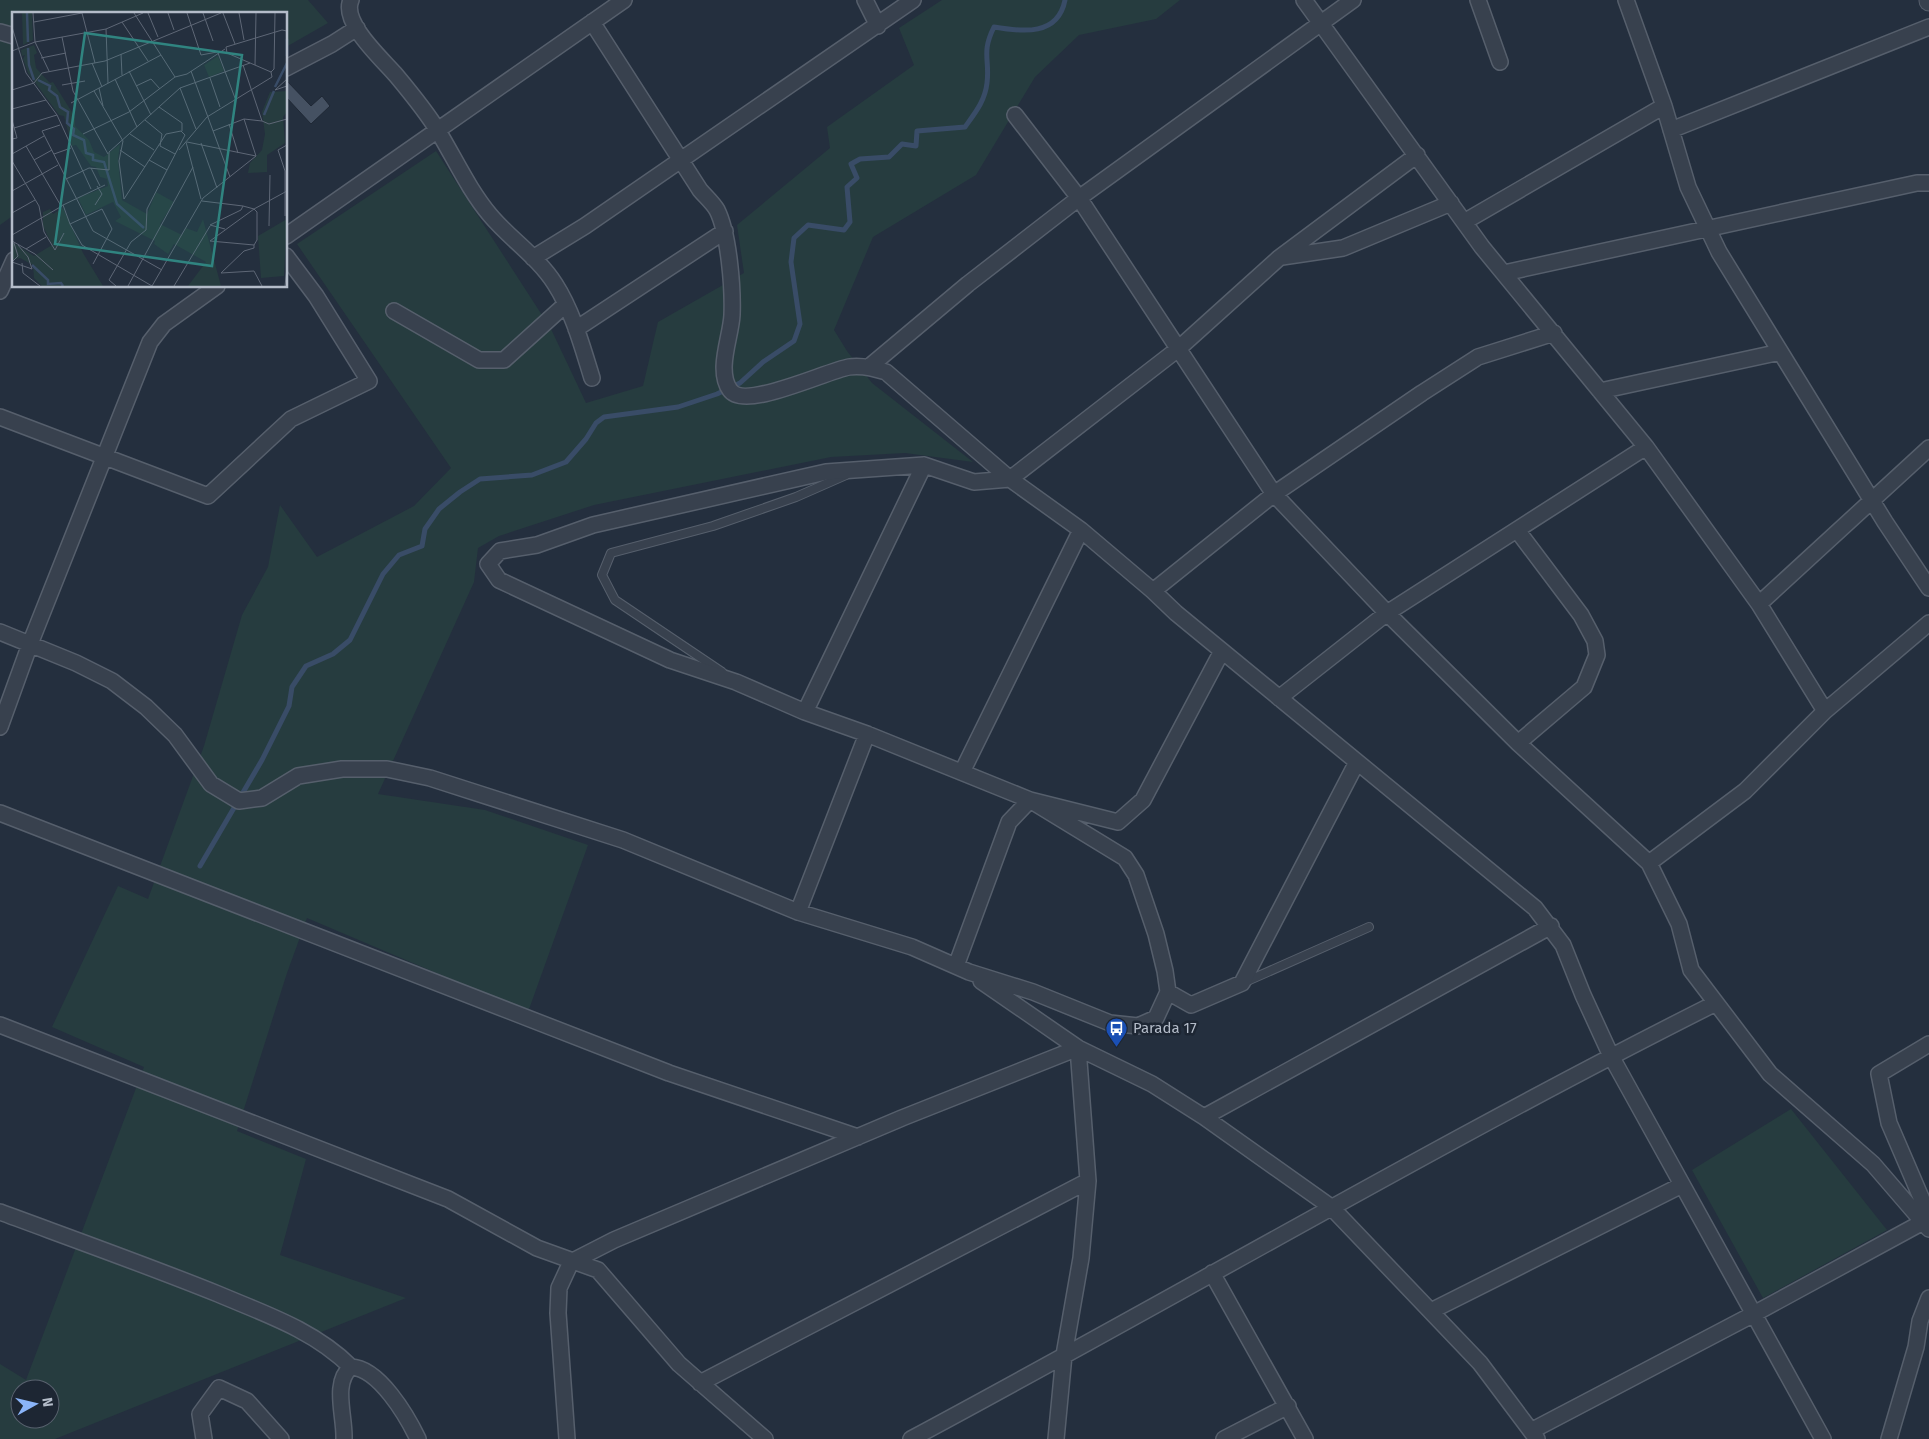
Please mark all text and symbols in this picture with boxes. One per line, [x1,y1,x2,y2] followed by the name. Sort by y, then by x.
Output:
[12,12,288,288] inset map
[1105,1016,1129,1047] bus stop icon: Parada 17
[1133,1019,1197,1037] place label: Parada 17
[10,1379,60,1429] north arrow
[38,1396,56,1408] text: N

